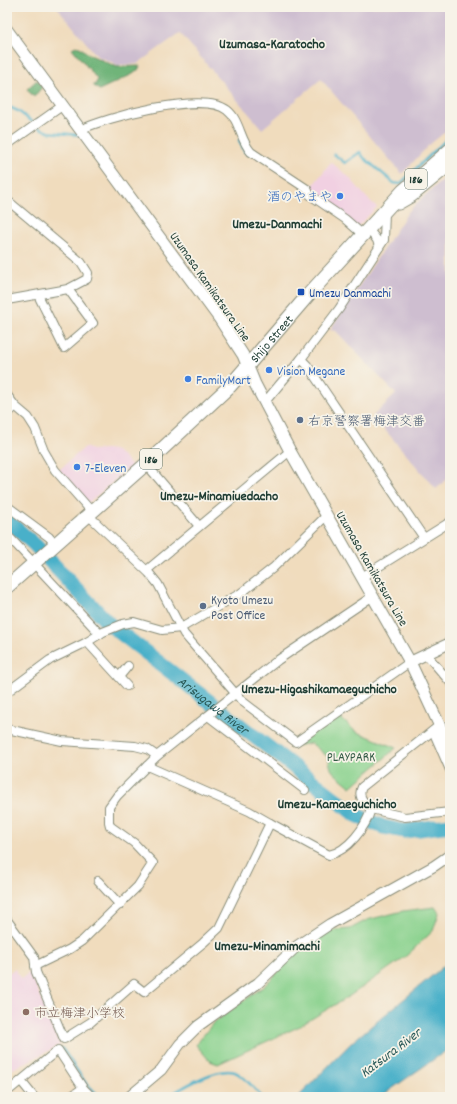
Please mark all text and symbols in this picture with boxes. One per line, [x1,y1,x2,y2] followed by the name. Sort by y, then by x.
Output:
[219,35,325,55] district label: Uzumasa-Karatocho
[405,169,427,189] road number: 186
[267,189,332,208] place label: 酒のやまや
[335,191,345,201] marker: 酒のやまや
[232,215,322,235] district label: Umezu-Danmachi
[164,229,254,347] street label: Uzumasa Kamikatsura Line
[309,285,391,304] place label: Umezu Danmachi
[296,287,306,297] marker: Umezu Danmachi
[247,312,299,368] street label: Shijo Street
[277,363,345,382] place label: Vision Megane
[264,365,274,375] marker: Vision Megane
[196,372,251,391] place label: FamilyMart
[183,374,193,384] marker: FamilyMart
[308,413,425,432] place label: 右京警察署梅津交番
[295,415,305,425] marker: 右京警察署梅津交番
[140,449,162,469] road number: 186
[85,460,126,479] place label: 7-Eleven
[72,462,82,472] marker: 7-Eleven
[160,487,278,507] district label: Umezu-Minamiuedacho
[330,508,412,631] street label: Uzumasa Kamikatsura Line
[211,592,273,626] place label: Kyoto Umezu Post Office
[198,601,208,611] marker: Kyoto Umezu Post Office
[172,672,254,742] water label: Arisugawa River
[241,680,397,700] district label: Umezu-Higashikamaeguchicho
[327,749,375,768] park label: PLAYPARK
[277,795,397,815] district label: Umezu-Kamaeguchicho
[214,937,320,957] district label: Umezu-Minamimachi
[34,1005,125,1024] place label: 市立梅津小学校
[21,1007,31,1017] marker: 市立梅津小学校
[357,1023,427,1083] water label: Katsura River

